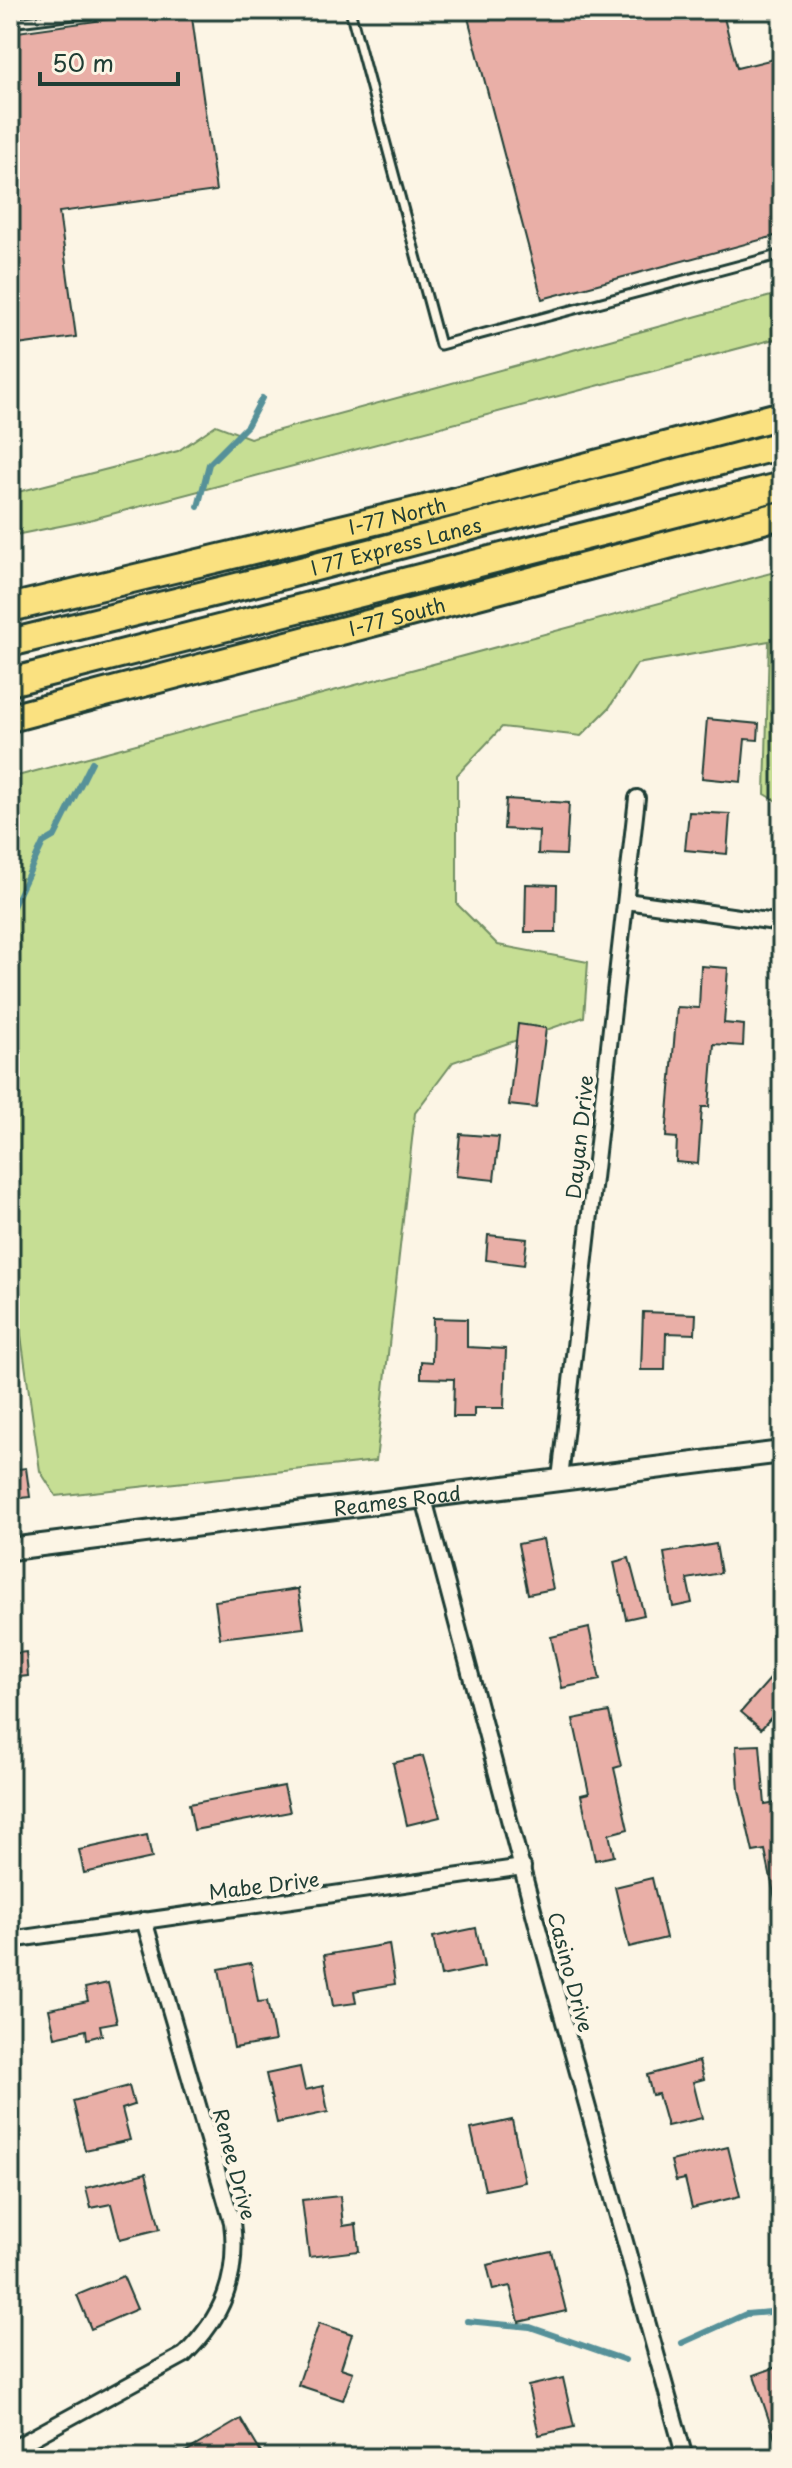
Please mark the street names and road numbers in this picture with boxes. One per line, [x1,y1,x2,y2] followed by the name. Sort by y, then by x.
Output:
[345,489,449,542] street label: I-77 North
[307,509,485,583] street label: I 77 Express Lanes
[345,589,449,643] street label: I-77 South
[558,1073,600,1201] street label: Dayan Drive
[331,1477,462,1523] street label: Reames Road
[207,1863,321,1907] street label: Mabe Drive
[541,1909,601,2035] street label: Casino Drive
[206,2105,264,2223] street label: Renee Drive

